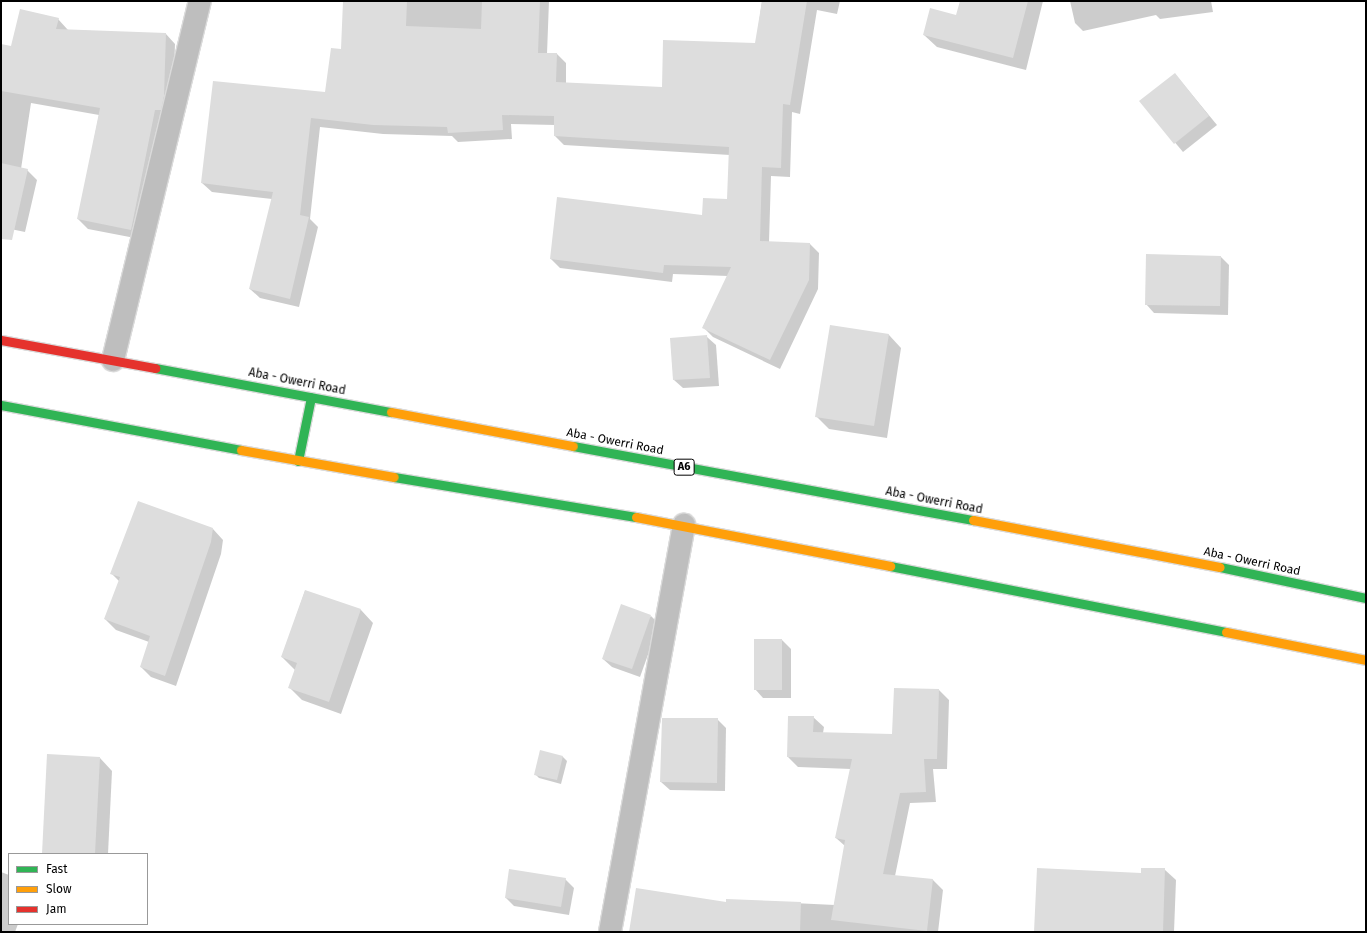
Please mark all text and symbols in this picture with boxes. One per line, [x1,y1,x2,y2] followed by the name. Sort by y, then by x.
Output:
[247,366,347,398] street label: Aba - Owerri Road
[565,426,665,458] street label: Aba - Owerri Road
[673,458,695,476] road number: A6
[884,485,984,517] street label: Aba - Owerri Road
[1202,545,1302,579] street label: Aba - Owerri Road
[8,853,148,925] legend
[46,862,68,876] text: Fast
[46,882,72,896] text: Slow
[46,902,66,916] text: Jam

